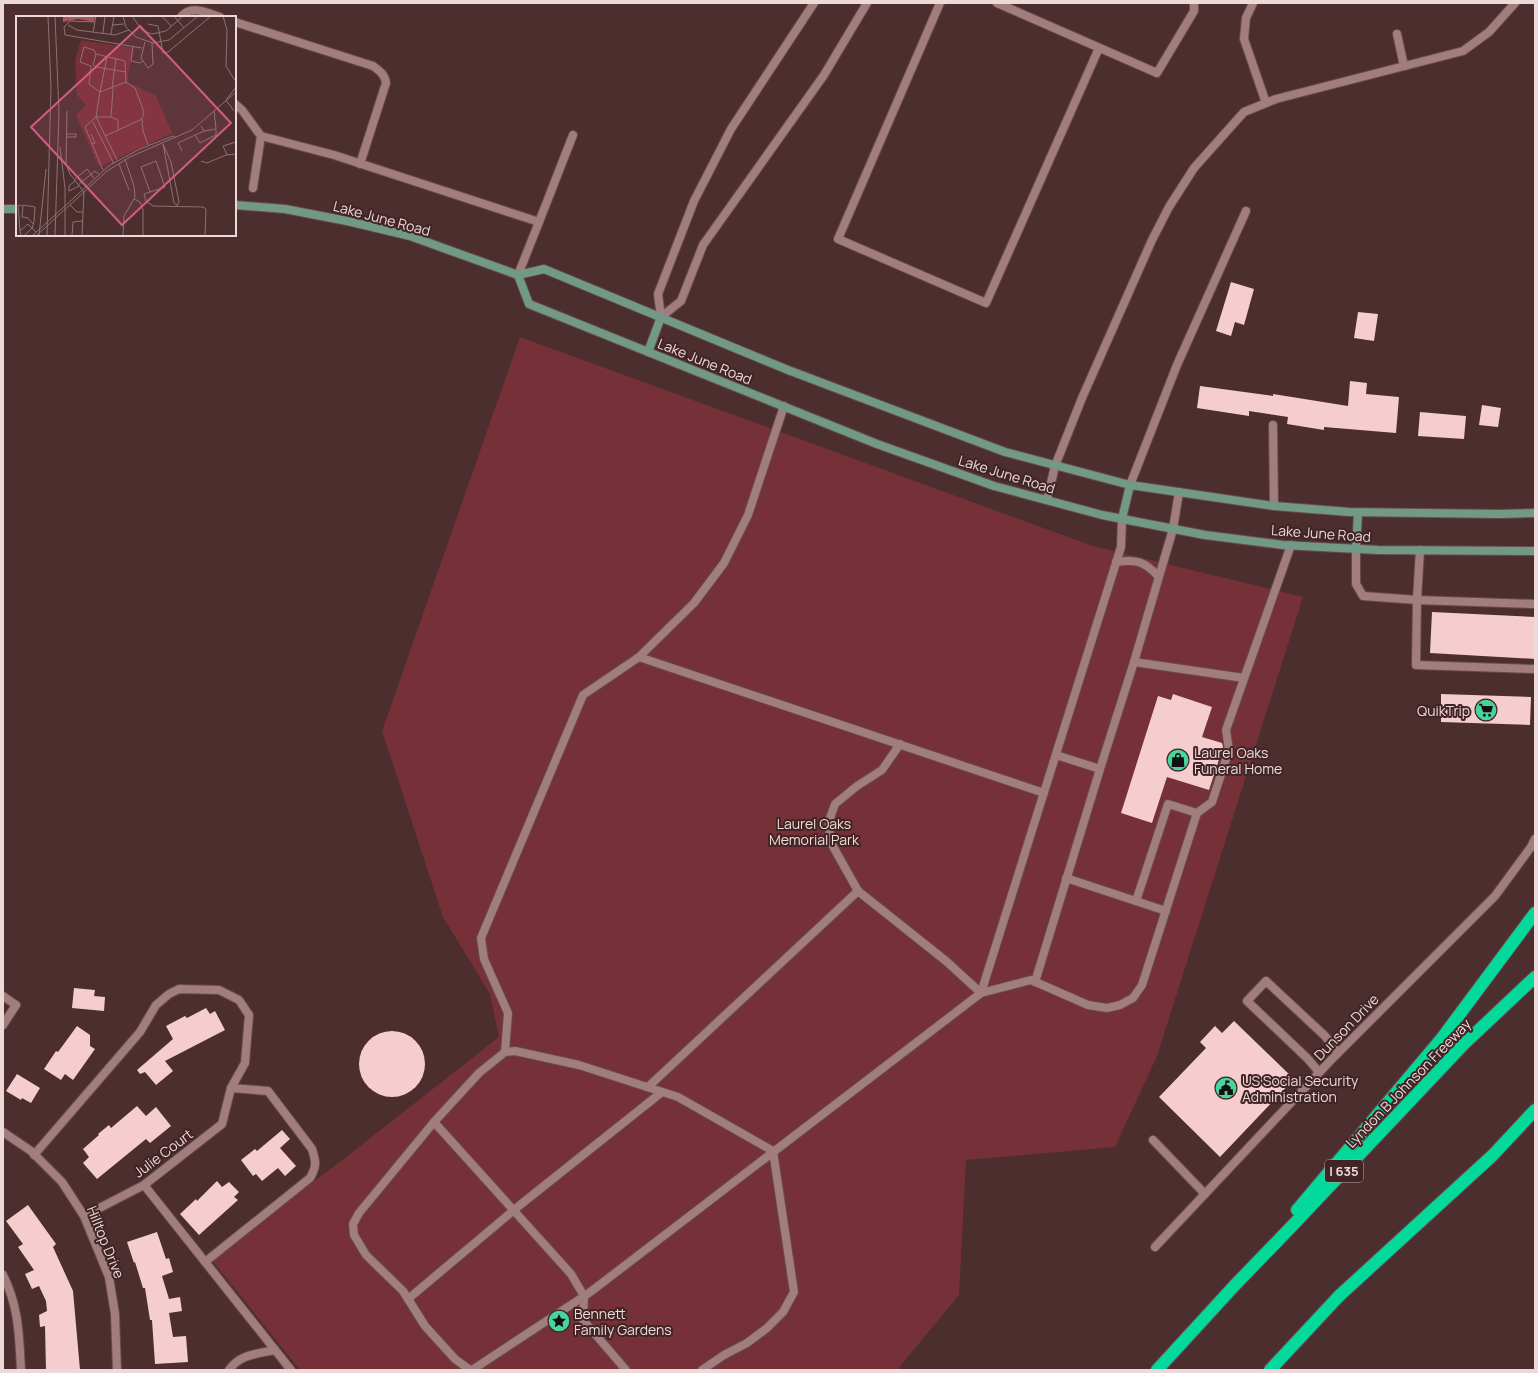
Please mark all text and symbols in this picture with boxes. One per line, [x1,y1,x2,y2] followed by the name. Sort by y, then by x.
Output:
[16,16,236,236] inset map
[331,196,433,240] street label: Lake June Road
[655,333,755,389] street label: Lake June Road
[956,450,1058,498] street label: Lake June Road
[1270,520,1372,546] street label: Lake June Road
[1473,697,1499,723] supermarket icon: QuikTrip
[1417,701,1470,720] place label: QuikTrip
[1194,743,1282,778] place label: Laurel Oaks Funeral Home
[1165,747,1191,773] shop icon: Laurel Oaks Funeral Home
[769,814,860,849] park label: Laurel Oaks Memorial Park
[1309,990,1383,1064] street label: Dunson Drive
[1341,1014,1475,1152] street label: Lyndon B Johnson Freeway
[1242,1071,1359,1106] place label: US Social Security Administration
[1213,1075,1239,1101] public building icon: US Social Security Administration
[129,1124,197,1182] street label: Julie Court
[1325,1160,1363,1182] road number: I 635
[83,1203,129,1281] street label: Hilltop Drive
[574,1304,672,1339] place label: Bennett Family Gardens
[546,1308,572,1334] place icon: Bennett Family Gardens

